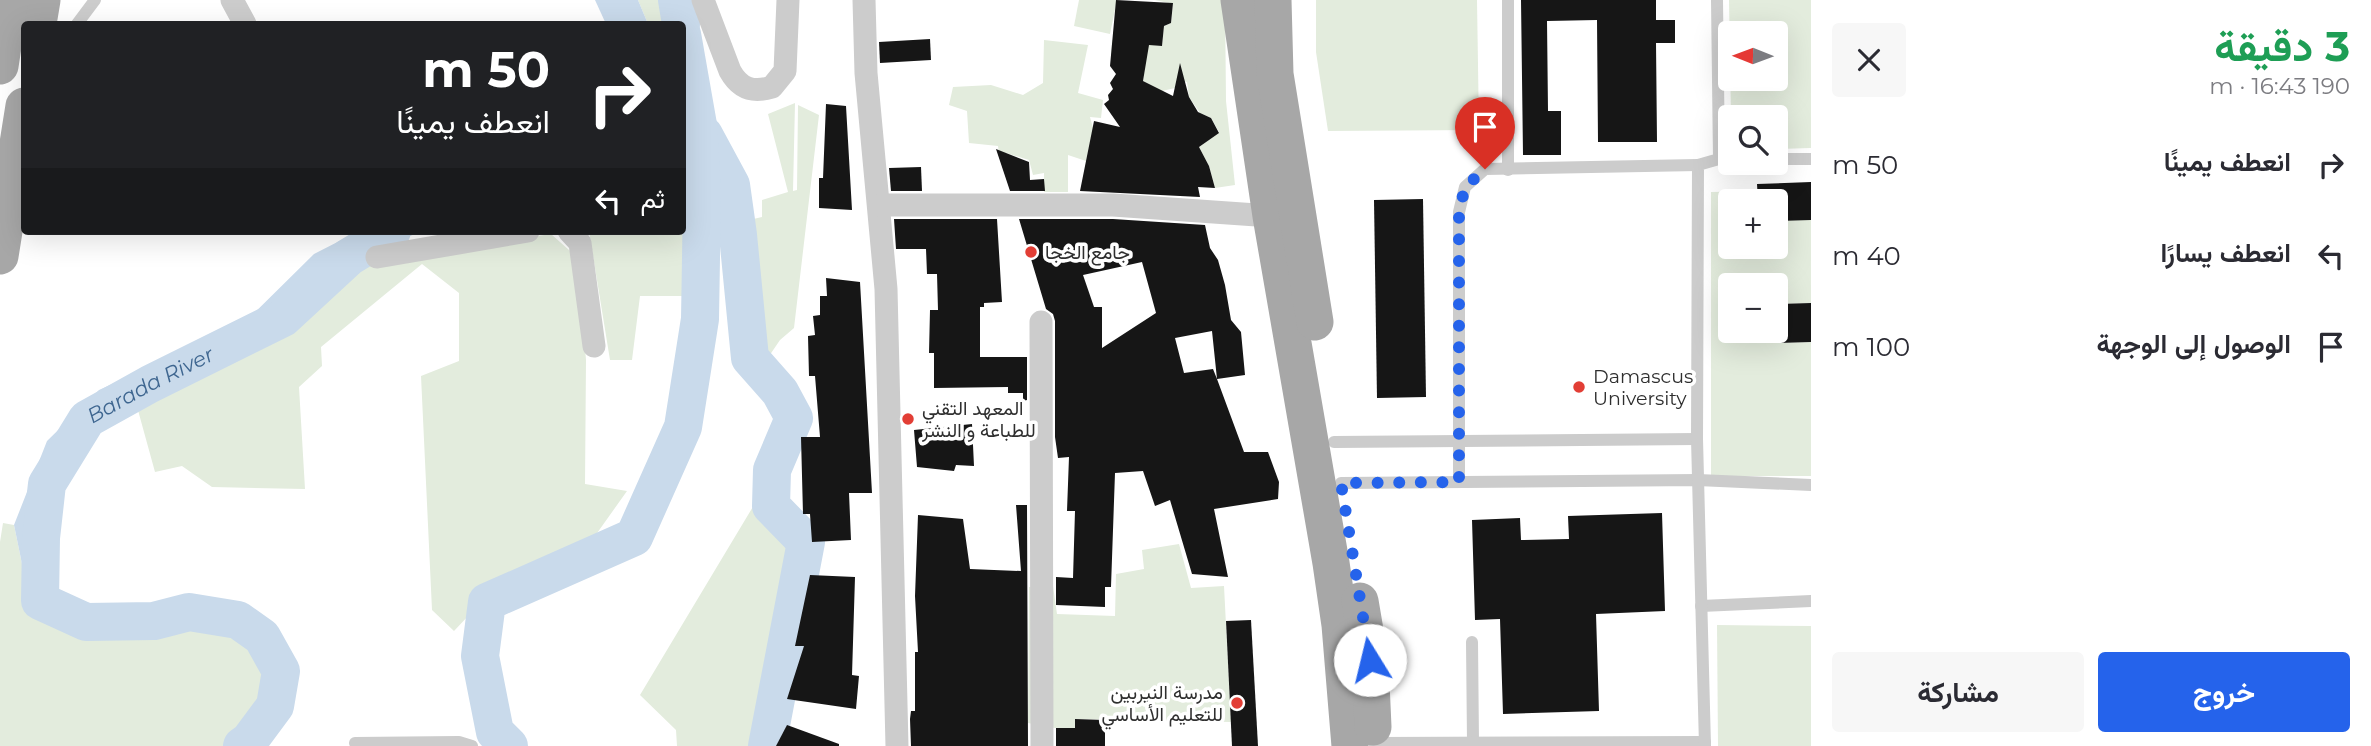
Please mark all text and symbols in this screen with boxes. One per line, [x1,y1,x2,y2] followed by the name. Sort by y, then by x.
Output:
[2214,20,2350,72] text: 3 دقيقة
[1718,21,1788,91] north arrow
[1718,21,1788,343] map controls
[1832,23,1906,97] button: close
[422,40,550,99] text: 50 m
[574,49,665,140] icon: right
[2209,72,2350,100] text: 190 m · 16:43
[1455,97,1515,169] pin
[396,102,550,141] text: انعطف يمينًا
[1718,105,1788,175] button: search
[1466,108,1504,146] icon: arrive
[2164,146,2291,178] text: انعطف يمينًا
[2312,146,2350,184] icon: right
[1832,149,1898,181] text: 50 m
[589,182,627,220] icon: left
[641,183,665,215] text: ثم
[1718,189,1788,259] button: +
[2161,237,2291,269] text: انعطف يسارًا
[2312,237,2350,275] icon: left
[1832,240,1901,272] text: 40 m
[1045,241,1130,266] place label: جامع الخجا
[1023,244,1039,260] marker: جامع الخجا
[1718,273,1788,343] button: −
[2097,328,2291,360] text: الوصول إلى الوجهة
[2312,328,2350,366] icon: arrive
[1832,331,1910,363] text: 100 m
[83,341,218,428] water label: Barada River
[1593,365,1693,410] place label: Damascus University
[1571,379,1587,395] marker: Damascus University
[921,397,1036,442] place label: المعهد التقني للطباعة و النشر
[900,411,916,427] marker: المعهد التقني للطباعة و النشر
[1333,623,1407,697] position arrow
[1832,652,2084,732] button: مشاركة
[2098,652,2350,732] button: خروج
[1101,681,1223,730] place label: مدرسة النيربين للتعليم الأساسي
[1229,695,1245,711] marker: مدرسة النيربين للتعليم الأساسي

